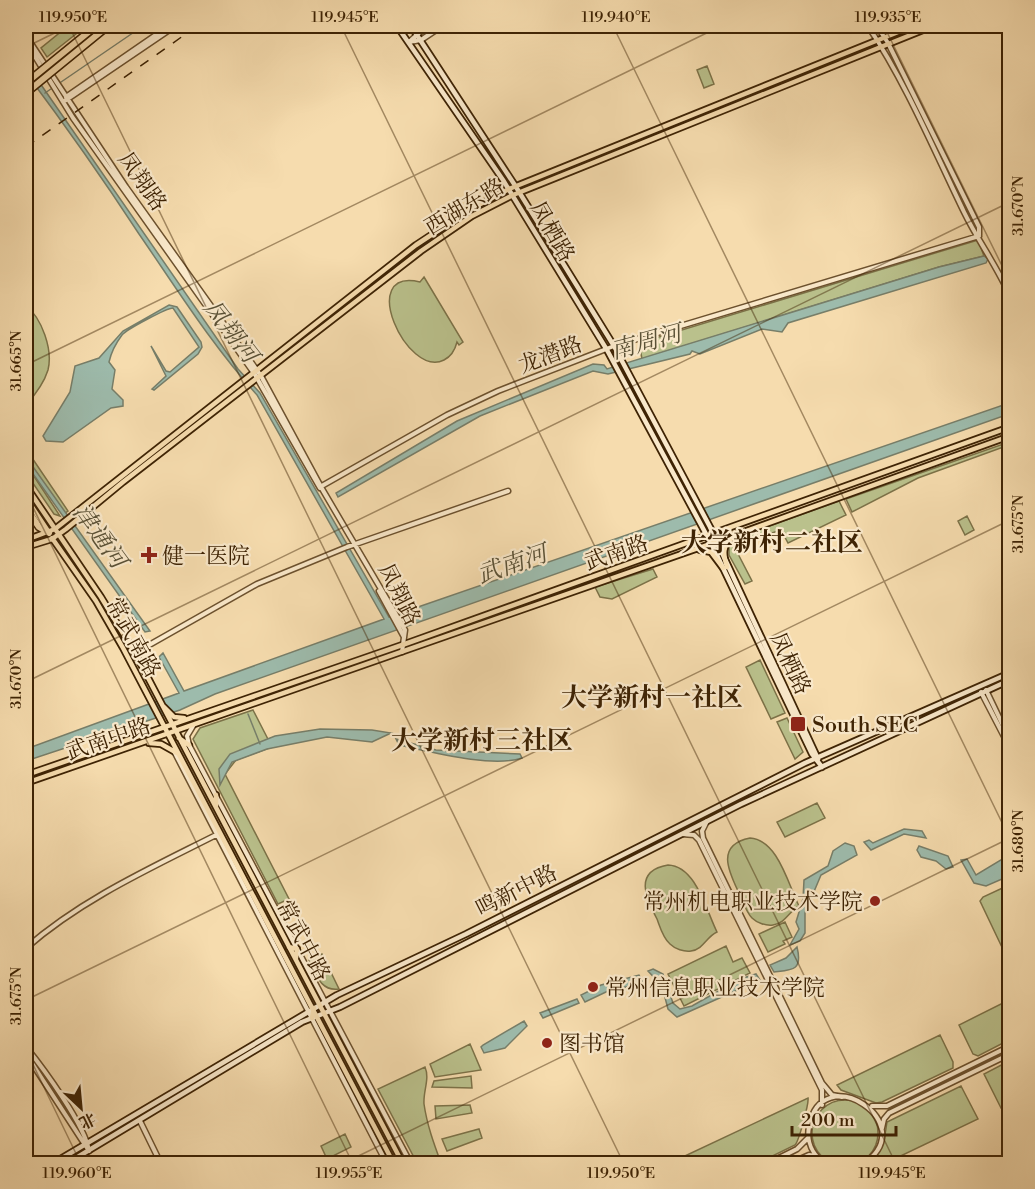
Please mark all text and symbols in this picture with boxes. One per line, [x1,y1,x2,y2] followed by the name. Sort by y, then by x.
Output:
[39,8,107,27] text: 119.950°E
[311,8,379,27] text: 119.945°E
[581,8,651,27] text: 119.940°E
[855,8,921,27] text: 119.935°E
[112,147,172,217] street label: 凤翔路
[420,173,509,242] street label: 西湖东路
[1009,176,1028,236] text: 31.670°N
[524,196,580,267] street label: 凤栖路
[196,294,267,372] water label: 凤翔河
[608,318,689,367] water label: 南周河
[7,330,26,392] text: 31.665°N
[515,331,586,380] street label: 龙潜路
[1009,495,1028,553] text: 31.675°N
[66,499,135,578] water label: 津通河
[681,527,863,559] district label: 大学新村二社区
[581,530,652,577] street label: 武南路
[473,538,555,591] water label: 武南河
[162,543,250,570] place label: 健一医院
[140,546,158,564] marker: 健一医院
[372,559,426,630] street label: 凤翔路
[100,593,166,683] street label: 常武南路
[763,628,816,699] street label: 凤栖路
[7,649,26,709] text: 31.670°N
[561,682,743,714] district label: 大学新村一社区
[62,712,154,767] street label: 武南中路
[812,712,918,739] place label: South SEC
[789,715,807,733] marker: South SEC
[391,725,573,757] district label: 大学新村三社区
[1009,810,1028,872] text: 31.680°N
[471,859,562,923] street label: 鸣新中路
[643,889,863,916] place label: 常州机电职业技术学院
[868,894,882,908] marker: 常州机电职业技术学院
[270,896,335,986] street label: 常武中路
[7,967,26,1025] text: 31.675°N
[605,975,825,1002] place label: 常州信息职业技术学院
[586,980,600,994] marker: 常州信息职业技术学院
[559,1031,625,1058] place label: 图书馆
[540,1036,554,1050] marker: 图书馆
[51,1078,111,1138] north arrow
[792,1099,896,1137] scale bar
[76,1108,99,1133] text: 北
[801,1109,855,1132] text: 200 m
[42,1164,112,1183] text: 119.960°E
[316,1164,382,1183] text: 119.955°E
[587,1164,655,1183] text: 119.950°E
[858,1164,926,1183] text: 119.945°E

